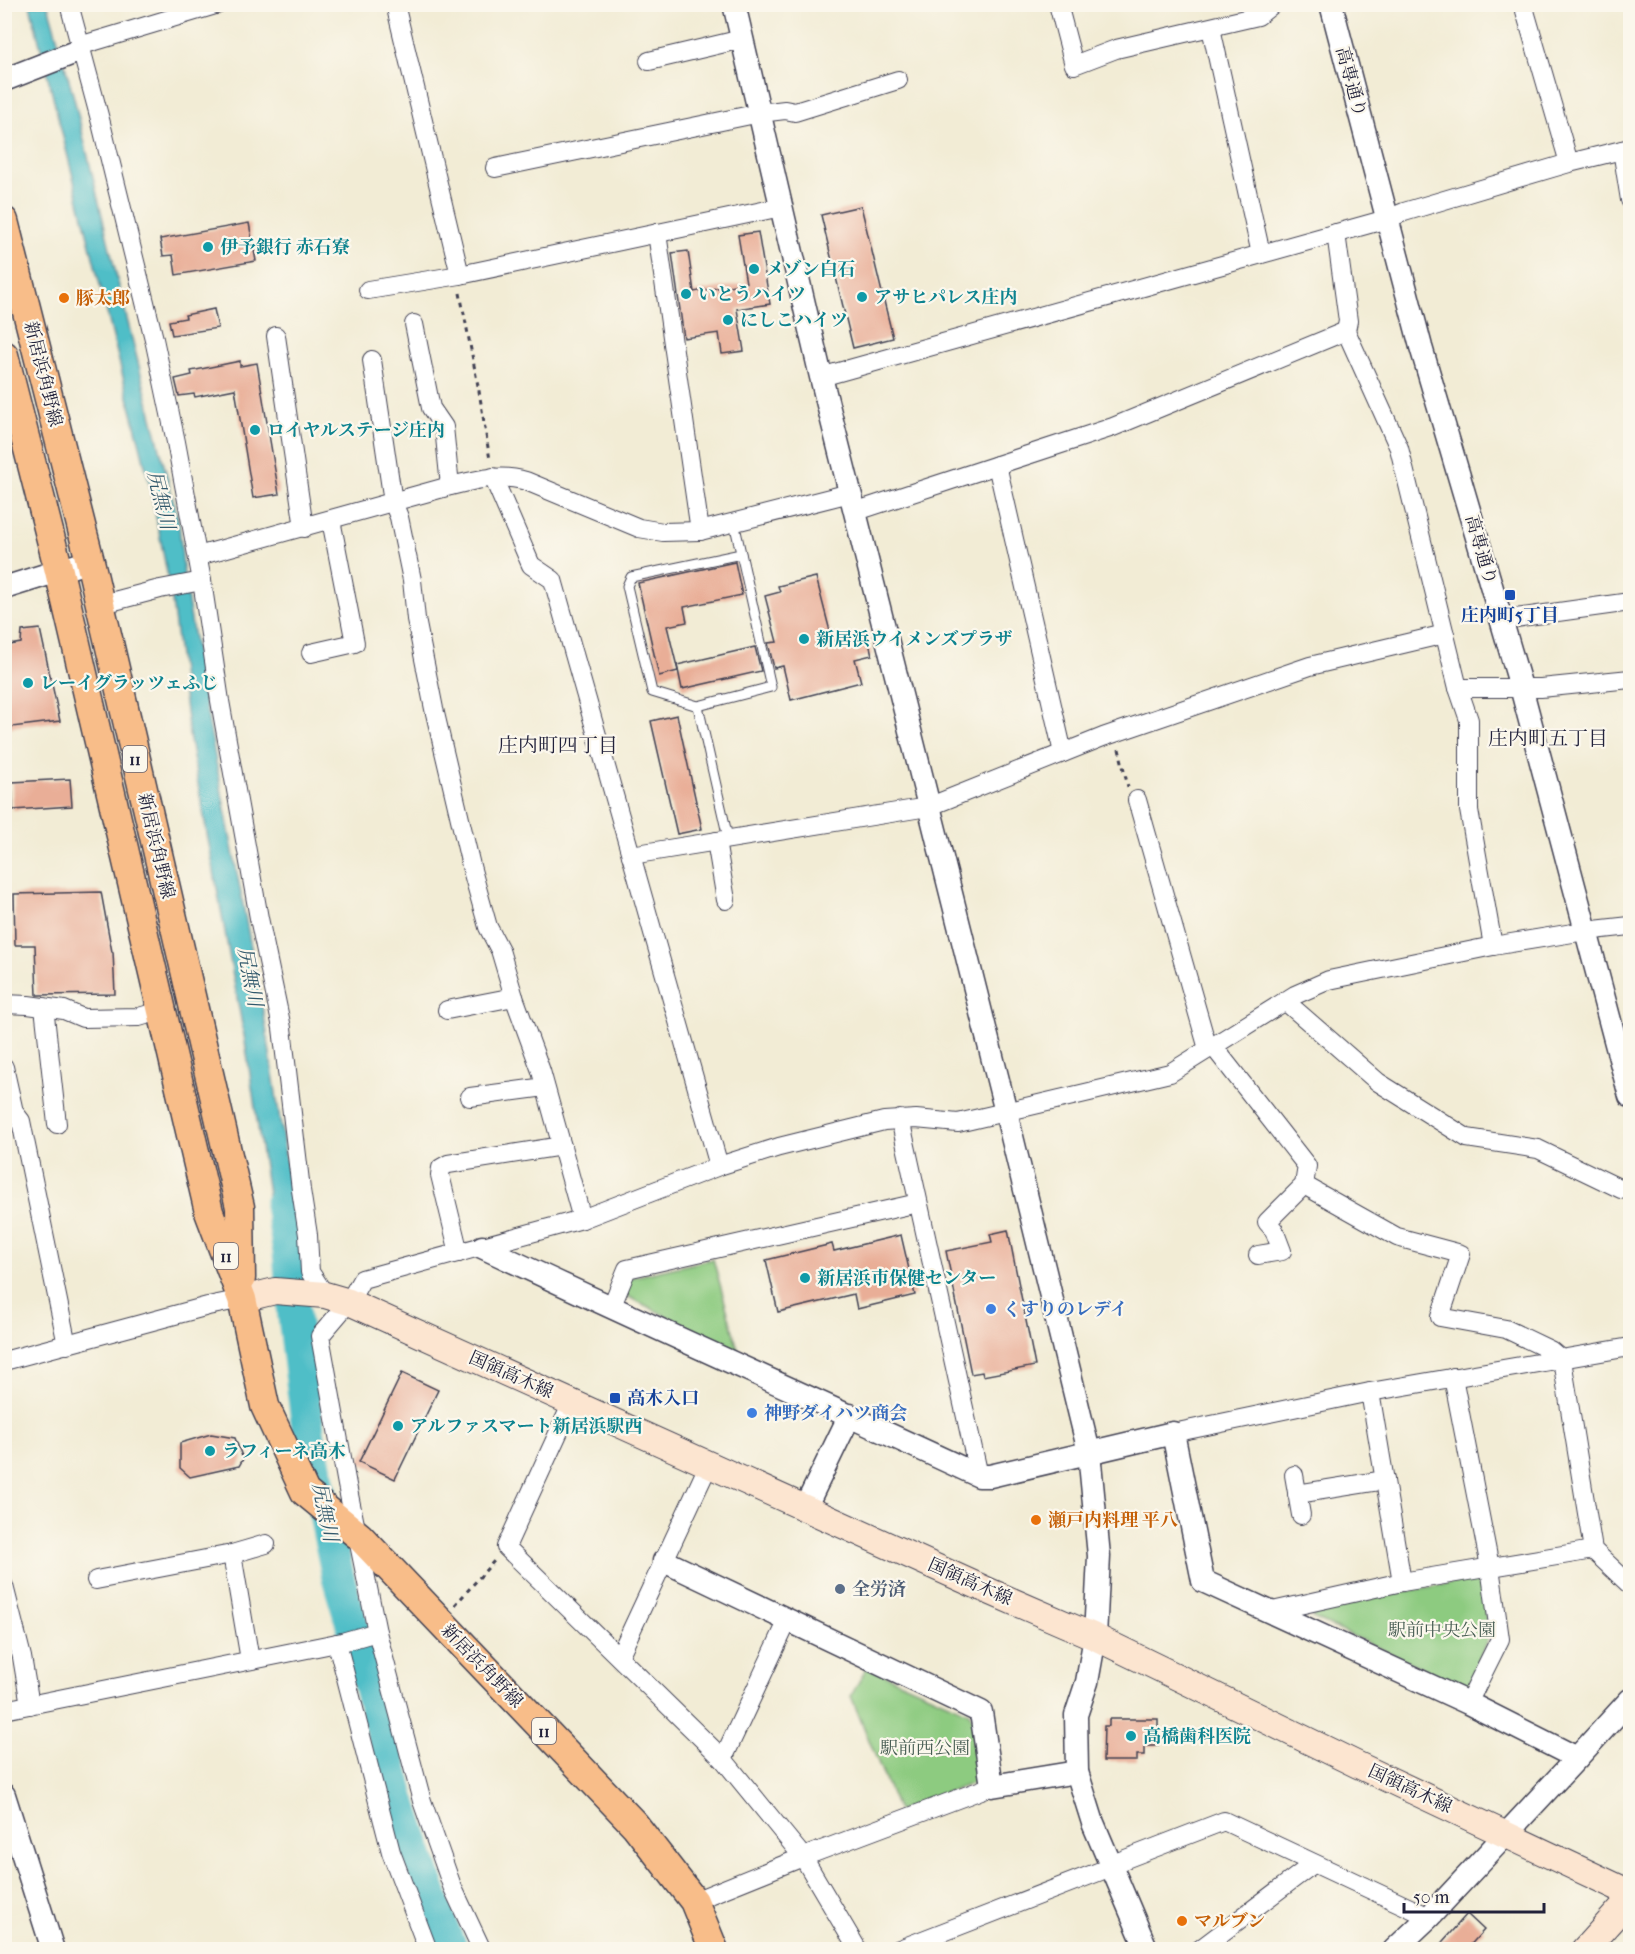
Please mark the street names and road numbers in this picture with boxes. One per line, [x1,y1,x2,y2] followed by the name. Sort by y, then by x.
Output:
[1332,45,1370,119] street label: 高専通り
[20,319,66,429] street label: 新居浜角野線
[1461,513,1501,587] street label: 高専通り
[123,746,147,772] road number: 11
[134,791,178,901] street label: 新居浜角野線
[214,1243,238,1269] road number: 11
[466,1347,556,1403] street label: 国領高木線
[925,1554,1015,1610] street label: 国領高木線
[437,1620,527,1712] street label: 新居浜角野線
[532,1718,556,1744] road number: 11
[1365,1760,1455,1818] street label: 国領高木線

